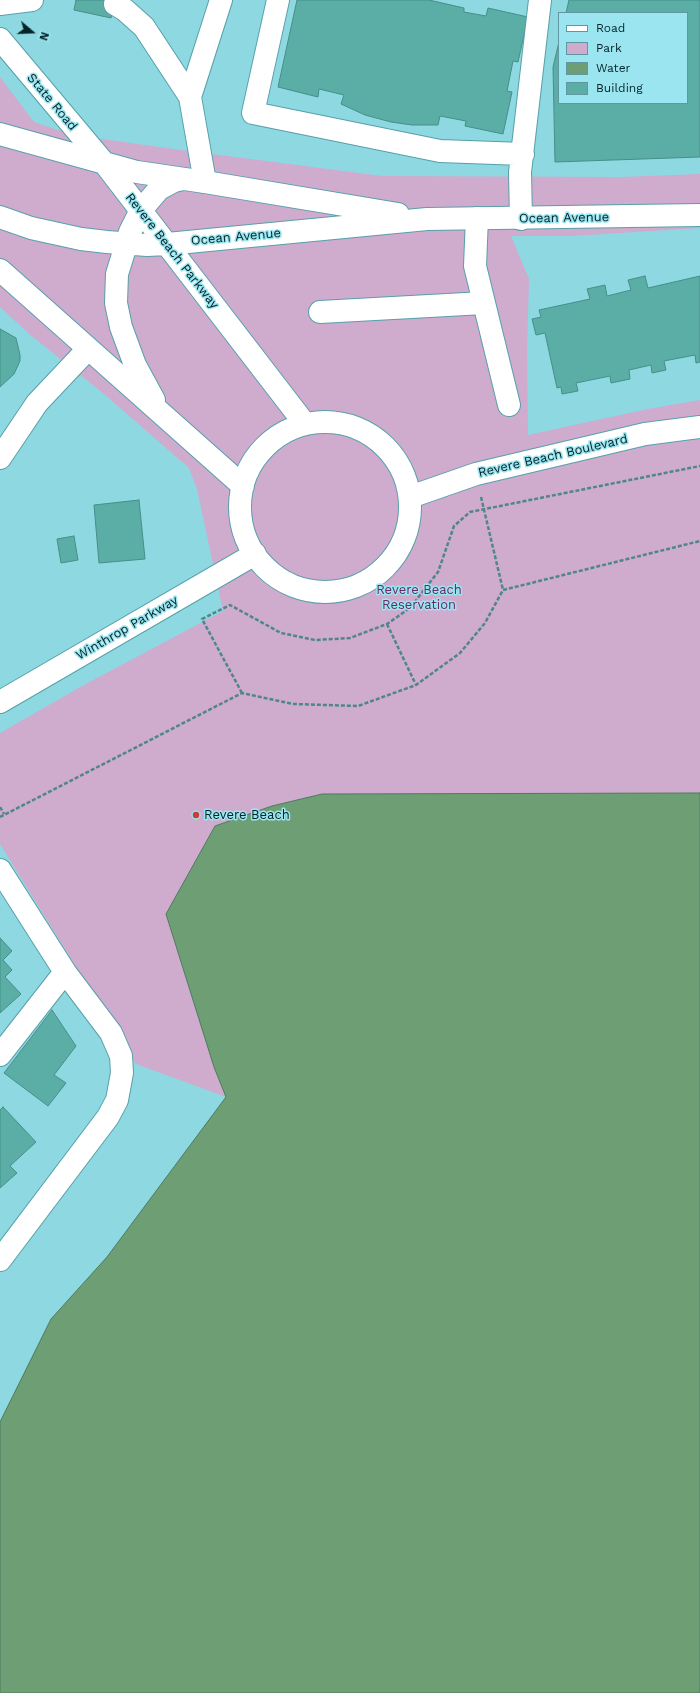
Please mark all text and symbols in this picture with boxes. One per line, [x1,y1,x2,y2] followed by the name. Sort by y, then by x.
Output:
[12,12,52,52] north arrow
[558,12,688,104] legend
[596,21,625,35] text: Road
[36,30,51,42] text: N
[596,41,622,55] text: Park
[596,61,630,75] text: Water
[24,70,80,134] street label: State Road
[596,81,643,95] text: Building
[122,190,222,312] street label: Revere Beach Parkway
[519,209,609,227] street label: Ocean Avenue
[190,225,282,249] street label: Ocean Avenue
[477,431,629,481] street label: Revere Beach Boulevard
[376,582,462,613] park label: Revere Beach Reservation
[73,592,181,664] street label: Winthrop Parkway
[204,807,290,823] place label: Revere Beach
[191,810,201,820] marker: Revere Beach

